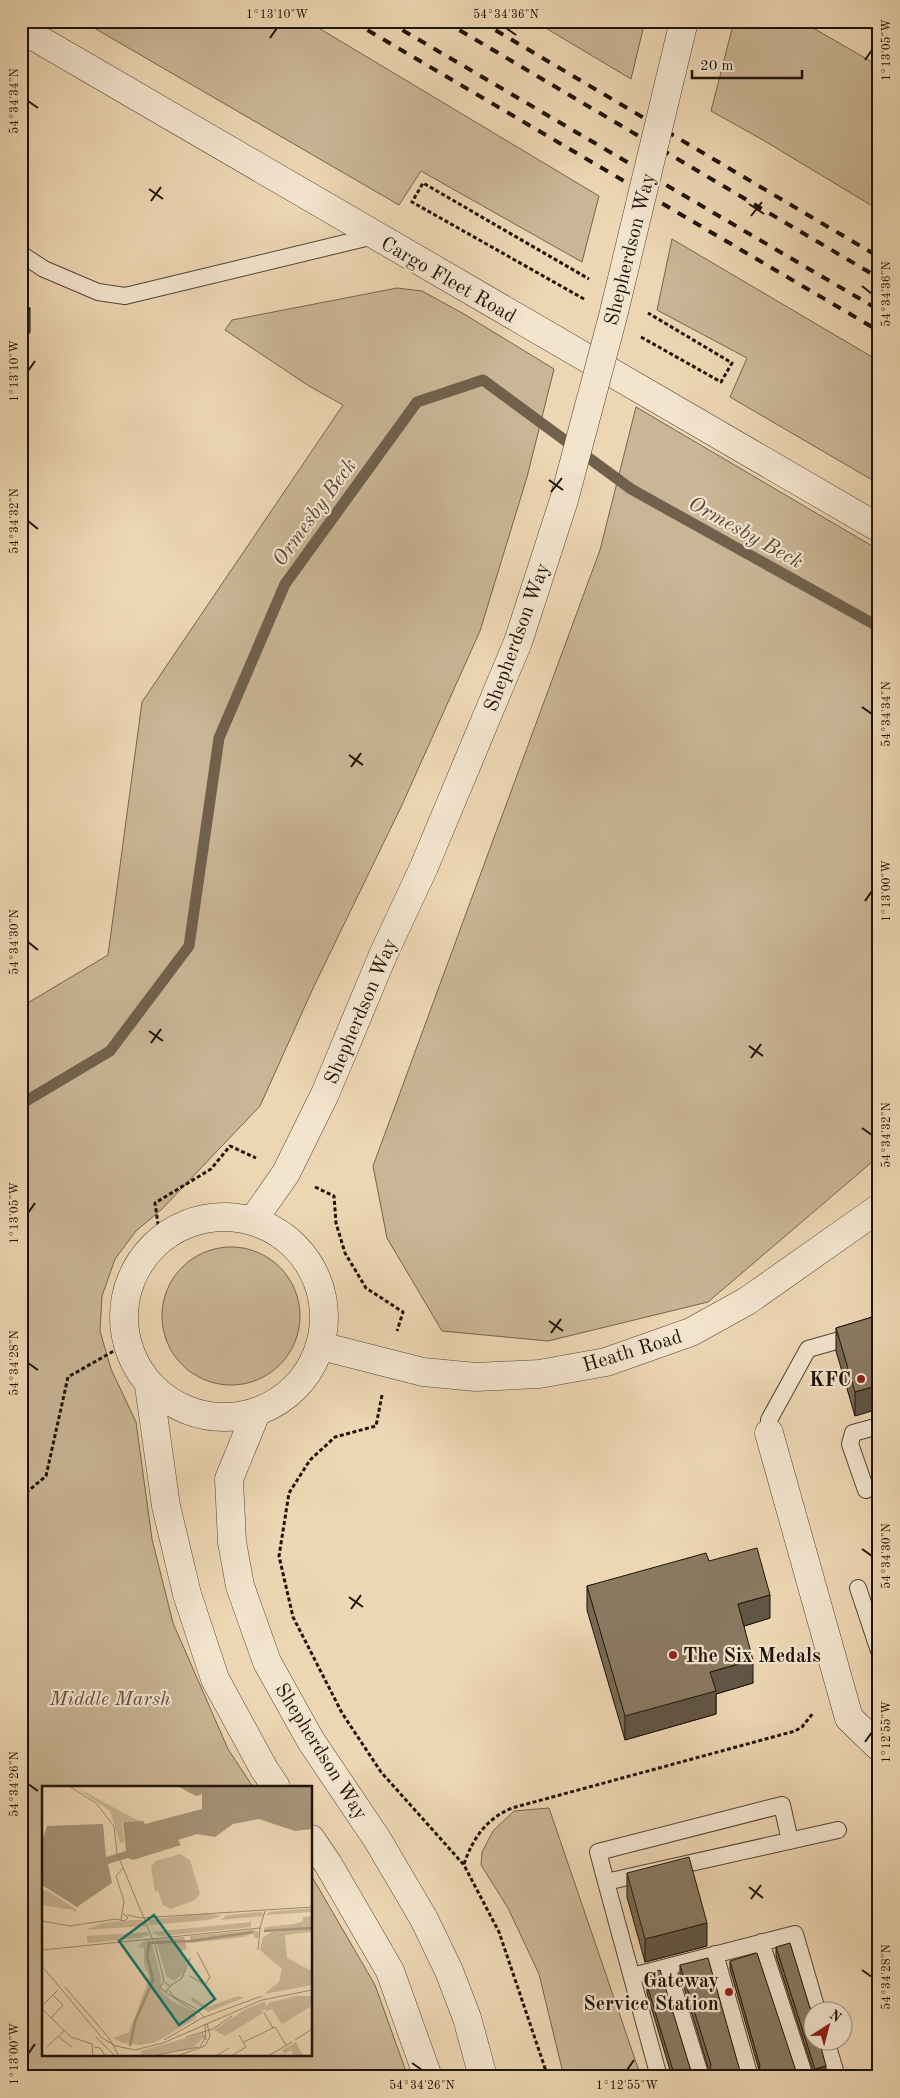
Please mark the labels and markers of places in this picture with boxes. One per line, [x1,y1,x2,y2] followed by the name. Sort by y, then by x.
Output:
[809,1371,851,1391] place label: KFC
[855,1373,867,1385] marker: KFC
[683,1647,821,1667] place label: The Six Medals
[667,1649,679,1661] marker: The Six Medals
[583,1972,719,2015] place label: Gateway Service Station
[723,1986,735,1998] marker: Gateway Service Station

